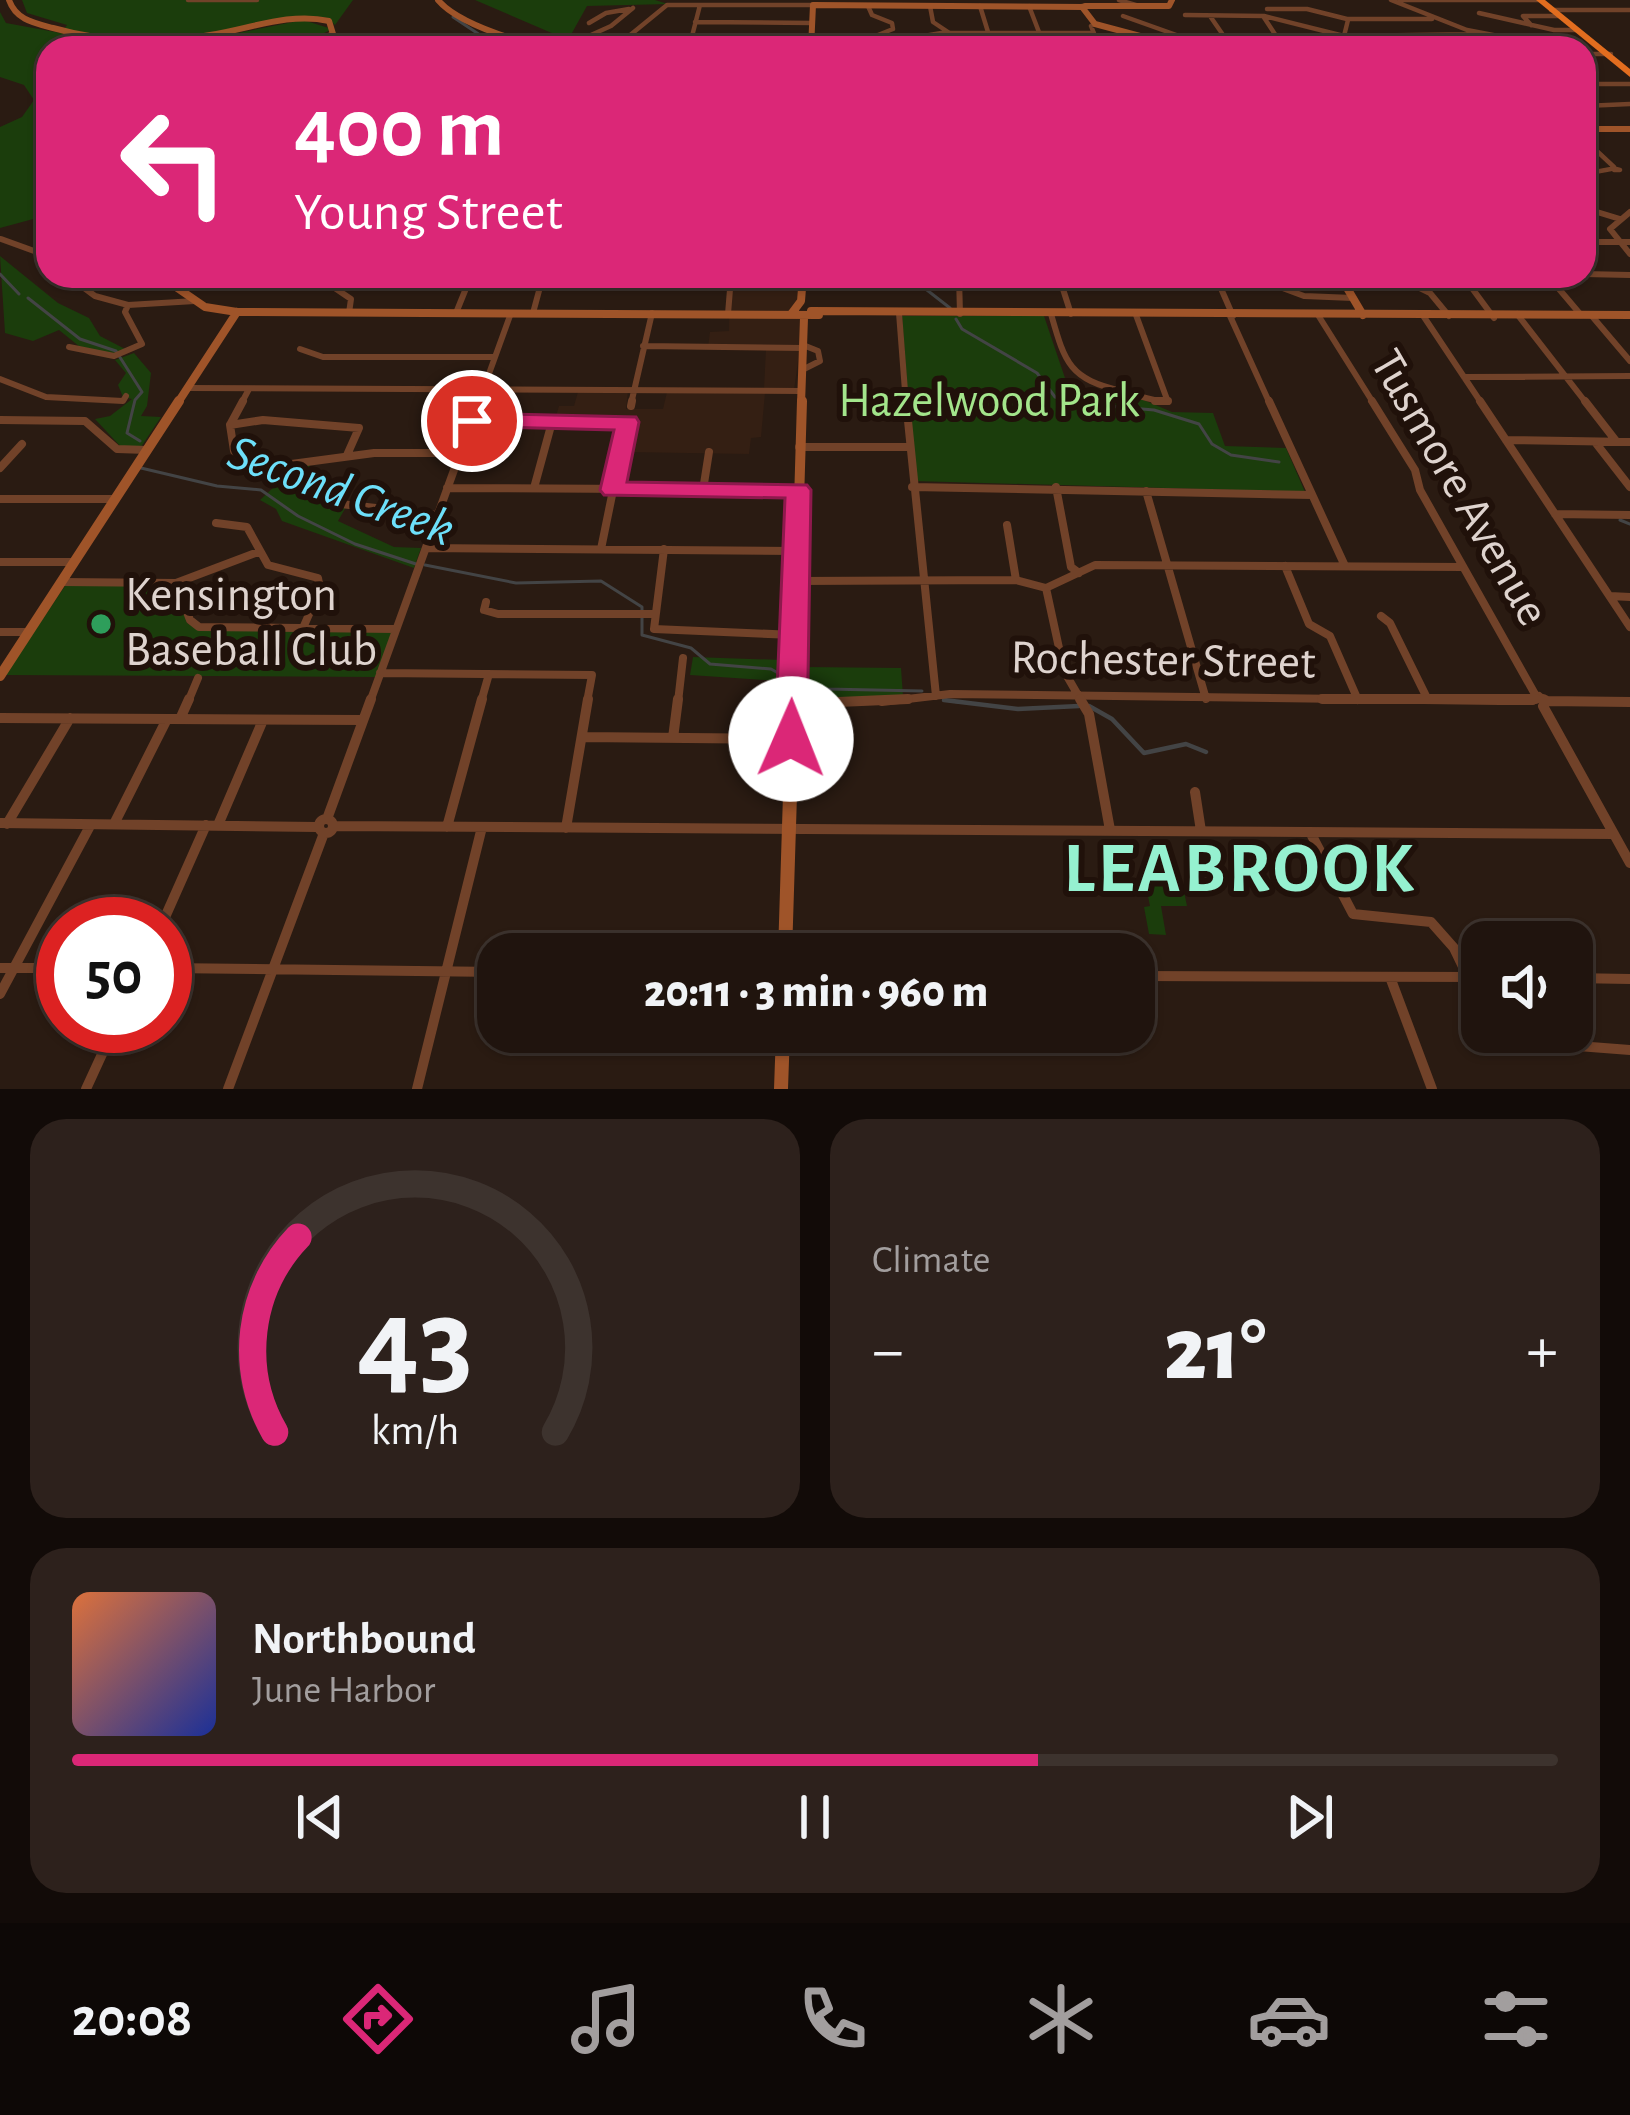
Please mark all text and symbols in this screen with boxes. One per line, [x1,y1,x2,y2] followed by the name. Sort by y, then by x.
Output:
[96,84,252,240] icon: left
[294,88,504,172] text: 400 m
[294,186,563,240] text: Young Street
[1361,342,1557,634] street label: Tusmore Avenue
[421,370,523,472] pin
[838,378,1140,426] park label: Hazelwood Park
[439,388,505,454] icon: arrive
[221,427,461,555] water label: Second Creek
[125,572,377,675] place label: Kensington Baseball Club
[88,611,114,637] marker: Kensington Baseball Club
[1010,634,1316,688] street label: Rochester Street
[728,676,854,802] position arrow
[1064,833,1416,905] district label: LEABROOK
[36,897,192,1053] speed limit sign: 50
[1461,921,1593,1053] map controls
[1461,921,1593,1053] button: sound
[644,970,988,1015] text: 20:11 · 3 min · 960 m
[872,1241,990,1280] text: Climate
[357,1281,473,1406] text: 43
[1164,1306,1266,1396] text: 21°
[872,1318,904,1384] text: −
[1526,1318,1558,1384] text: +
[371,1409,459,1452] text: km/h
[252,1617,476,1662] text: Northbound
[252,1671,435,1710] text: June Harbor
[287,1784,353,1850] icon: previous
[782,1784,848,1850] icon: pause
[1277,1784,1343,1850] icon: next
[336,1977,420,2061] icon: directions
[564,1977,648,2061] icon: music
[791,1977,875,2061] icon: phone
[1019,1977,1103,2061] icon: climate
[1247,1977,1331,2061] icon: car
[1474,1977,1558,2061] icon: filters
[72,1992,193,2046] text: 20:08

